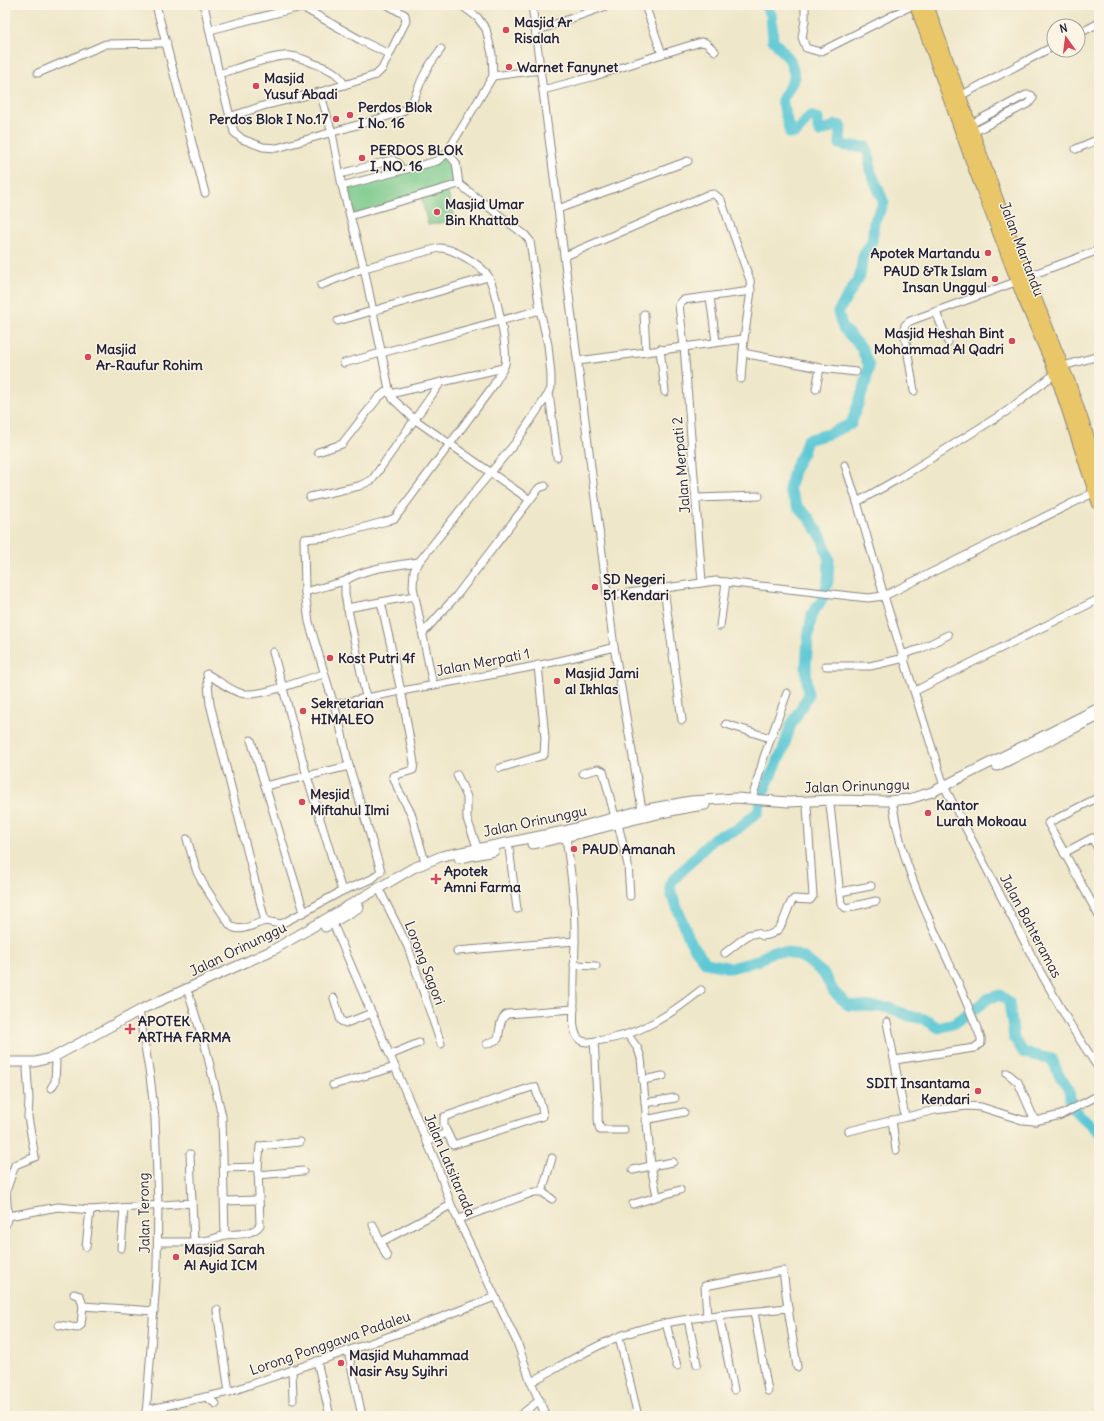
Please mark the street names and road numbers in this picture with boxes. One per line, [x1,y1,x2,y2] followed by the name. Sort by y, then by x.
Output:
[996,199,1048,299] street label: Jalan Martandu
[668,416,694,514] street label: Jalan Merpati 2
[435,644,531,680] street label: Jalan Merpati 1
[804,775,910,797] street label: Jalan Orinunggu
[482,801,588,841] street label: Jalan Orinunggu
[996,871,1066,981] street label: Jalan Bahteramas
[187,918,289,980] street label: Jalan Orinunggu
[401,919,449,1007] street label: Lorong Sagori
[420,1111,480,1219] street label: Jalan Latsitarada
[134,1172,154,1254] street label: Jalan Terong
[247,1307,413,1379] street label: Lorong Ponggawa Padaleu

